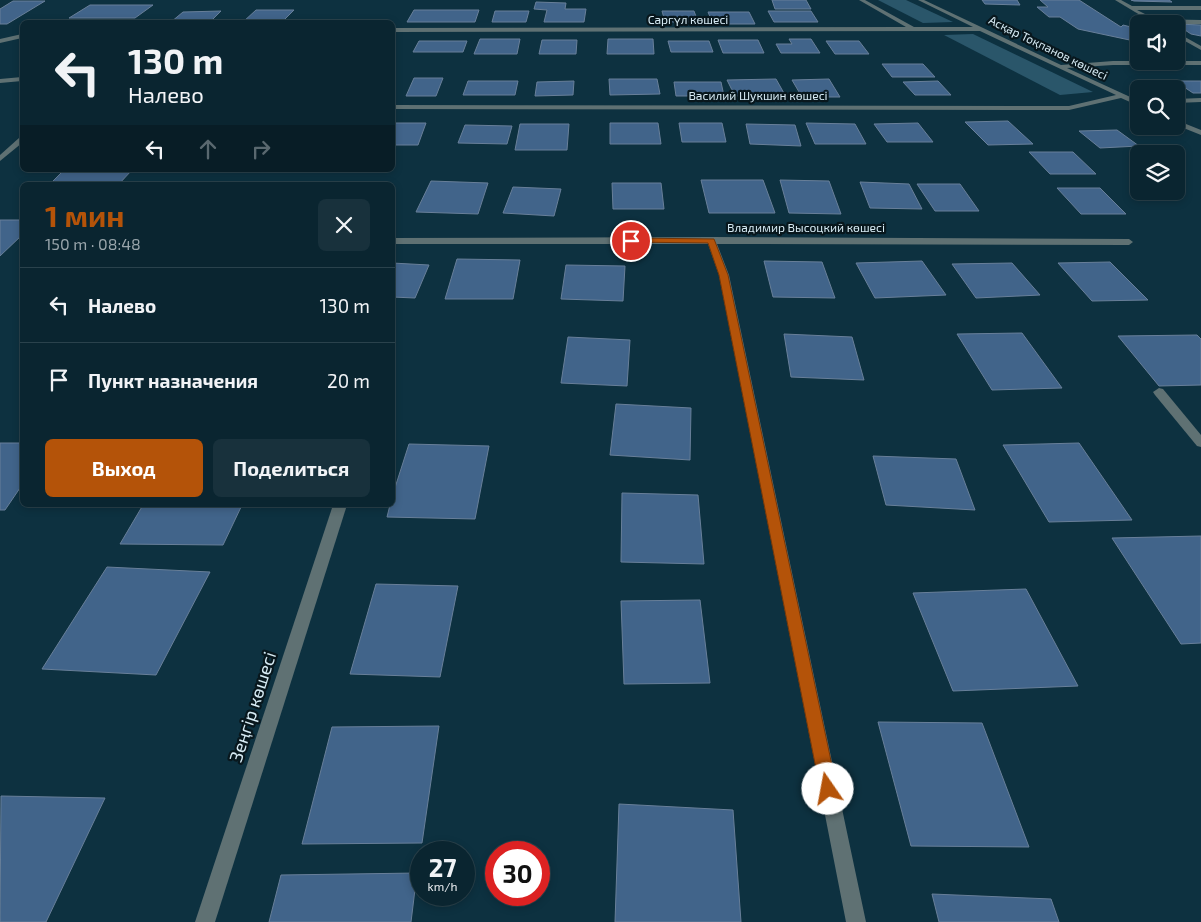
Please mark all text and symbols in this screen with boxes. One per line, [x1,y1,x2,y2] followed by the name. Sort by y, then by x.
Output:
[648,12,728,26] street label: Саргүл көшесі
[987,12,1110,82] street label: Асқар Тоқпанов көшесі
[1130,15,1185,200] map controls
[1130,15,1185,70] button: sound
[128,39,223,81] text: 130 m
[45,40,110,105] icon: left
[1130,80,1185,135] button: search
[128,81,204,107] text: Налево
[688,88,828,103] street label: Василий Шукшин көшесі
[141,135,169,163] icon: left
[194,135,222,163] icon: ahead
[247,135,275,163] icon: right
[1130,145,1185,200] button: layers
[45,197,124,233] text: 1 мин
[318,199,370,251] button: close
[610,220,652,262] pin
[727,220,885,234] street label: Владимир Высоцкий көшесі
[617,227,645,255] icon: arrive
[45,234,141,253] text: 150 m · 08:48
[45,291,73,319] icon: left
[88,294,156,317] text: Налево
[320,294,370,317] text: 130 m
[45,366,73,394] icon: arrive
[88,369,258,392] text: Пункт назначения
[327,369,370,392] text: 20 m
[45,439,203,497] button: Выход
[213,439,370,497] button: Поделиться
[224,649,280,765] street label: Зеңгір көшесі
[801,762,853,814] position arrow
[485,841,550,906] speed limit sign: 30
[429,852,456,882] text: 27
[428,879,457,893] text: km/h

